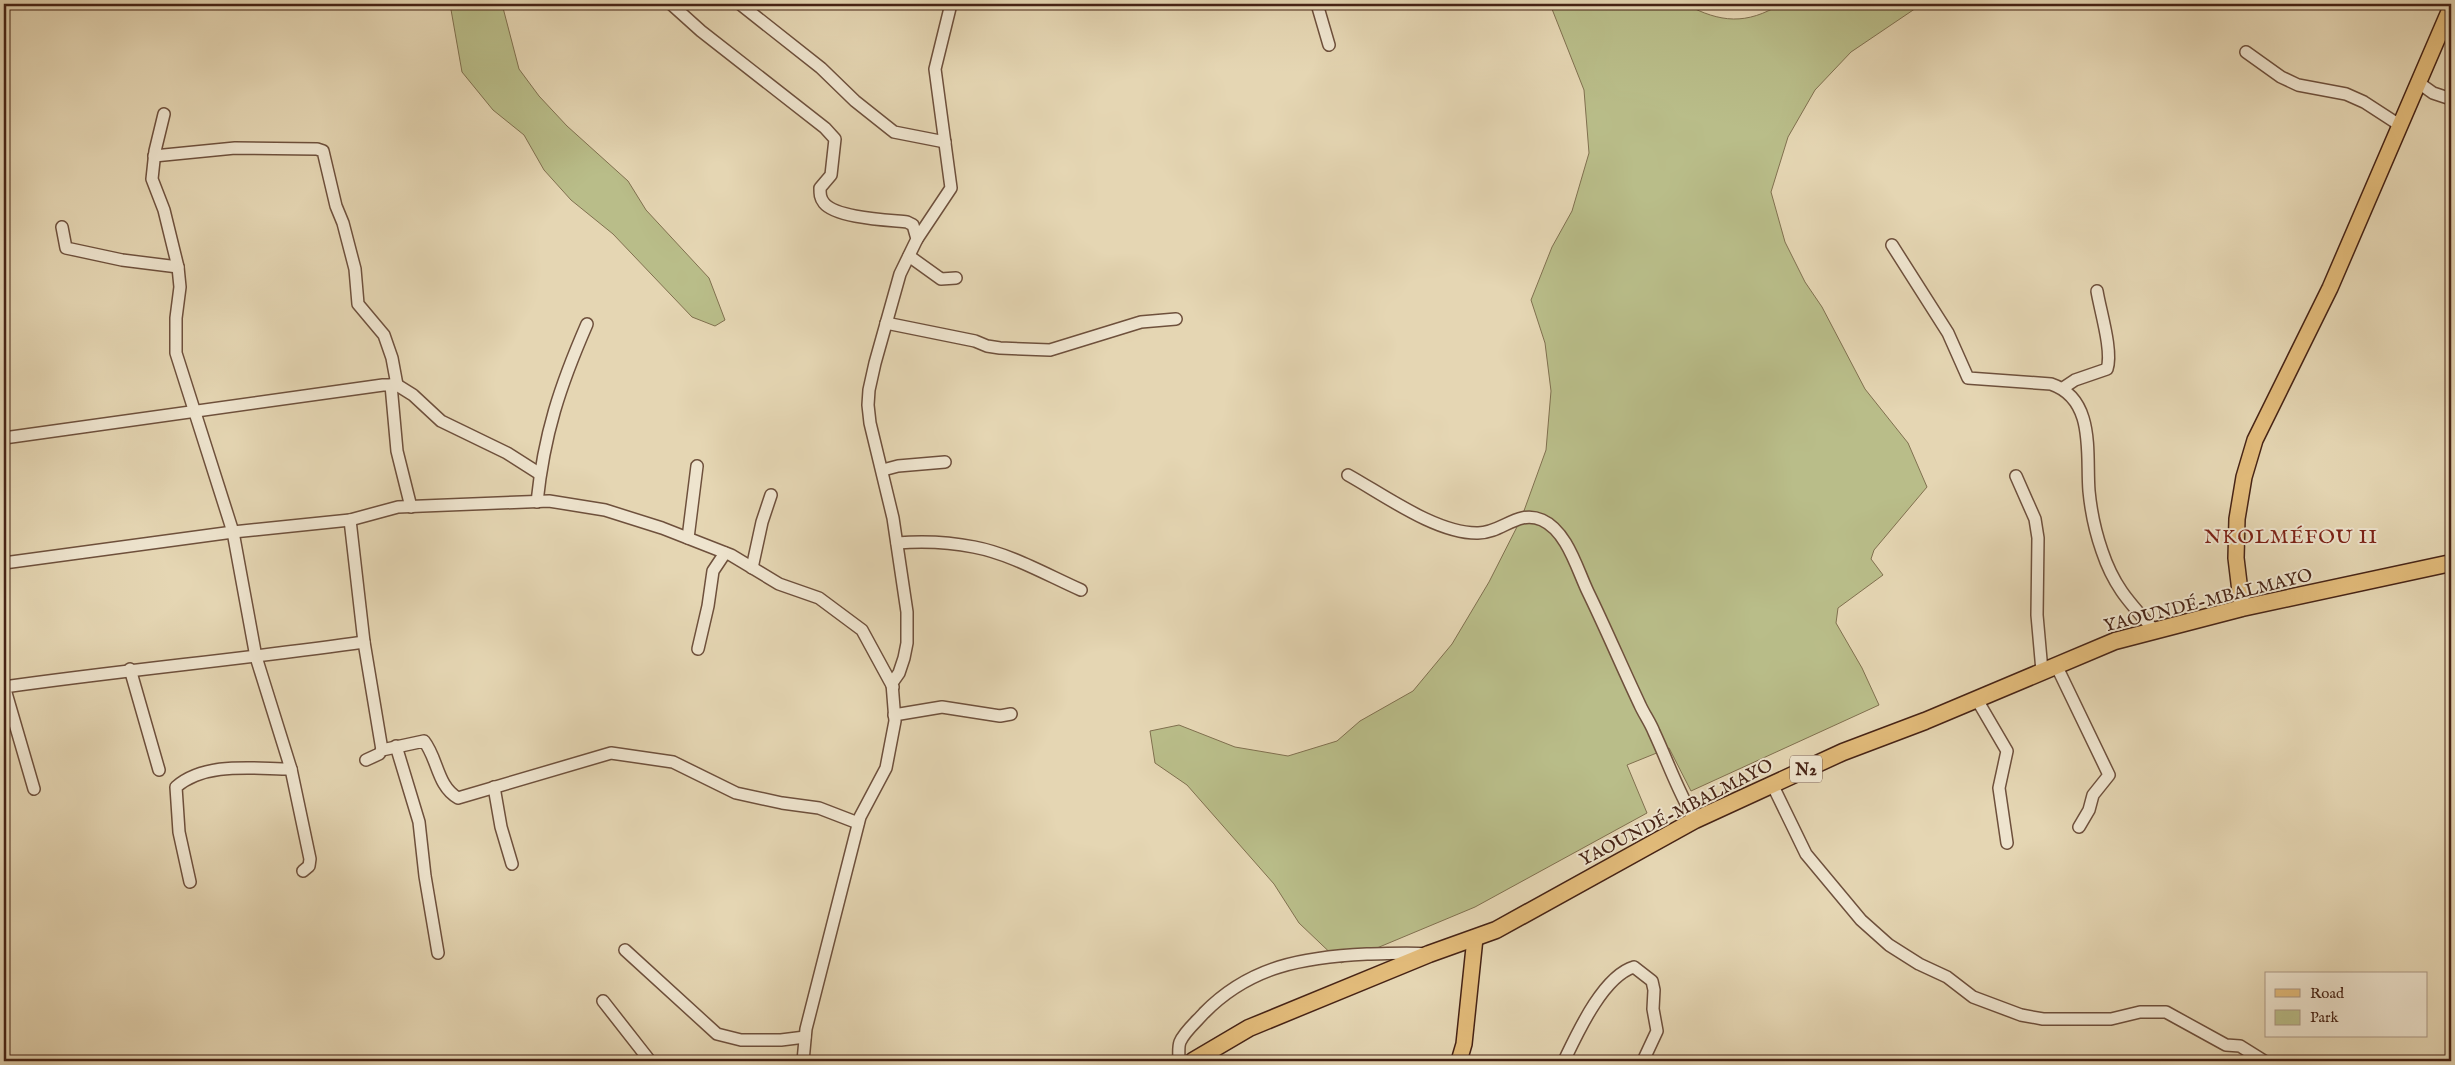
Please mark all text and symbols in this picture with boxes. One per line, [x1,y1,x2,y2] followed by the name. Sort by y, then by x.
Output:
[2204,525,2378,550] district label: NKOLMÉFOU II
[2101,562,2315,639] street label: YAOUNDÉ-MBALMAYO
[1575,753,1777,872] street label: YAOUNDÉ-MBALMAYO
[1790,756,1822,782] road number: N2
[2265,972,2428,1038] legend
[2310,984,2345,1003] text: Road
[2310,1008,2340,1027] text: Park

